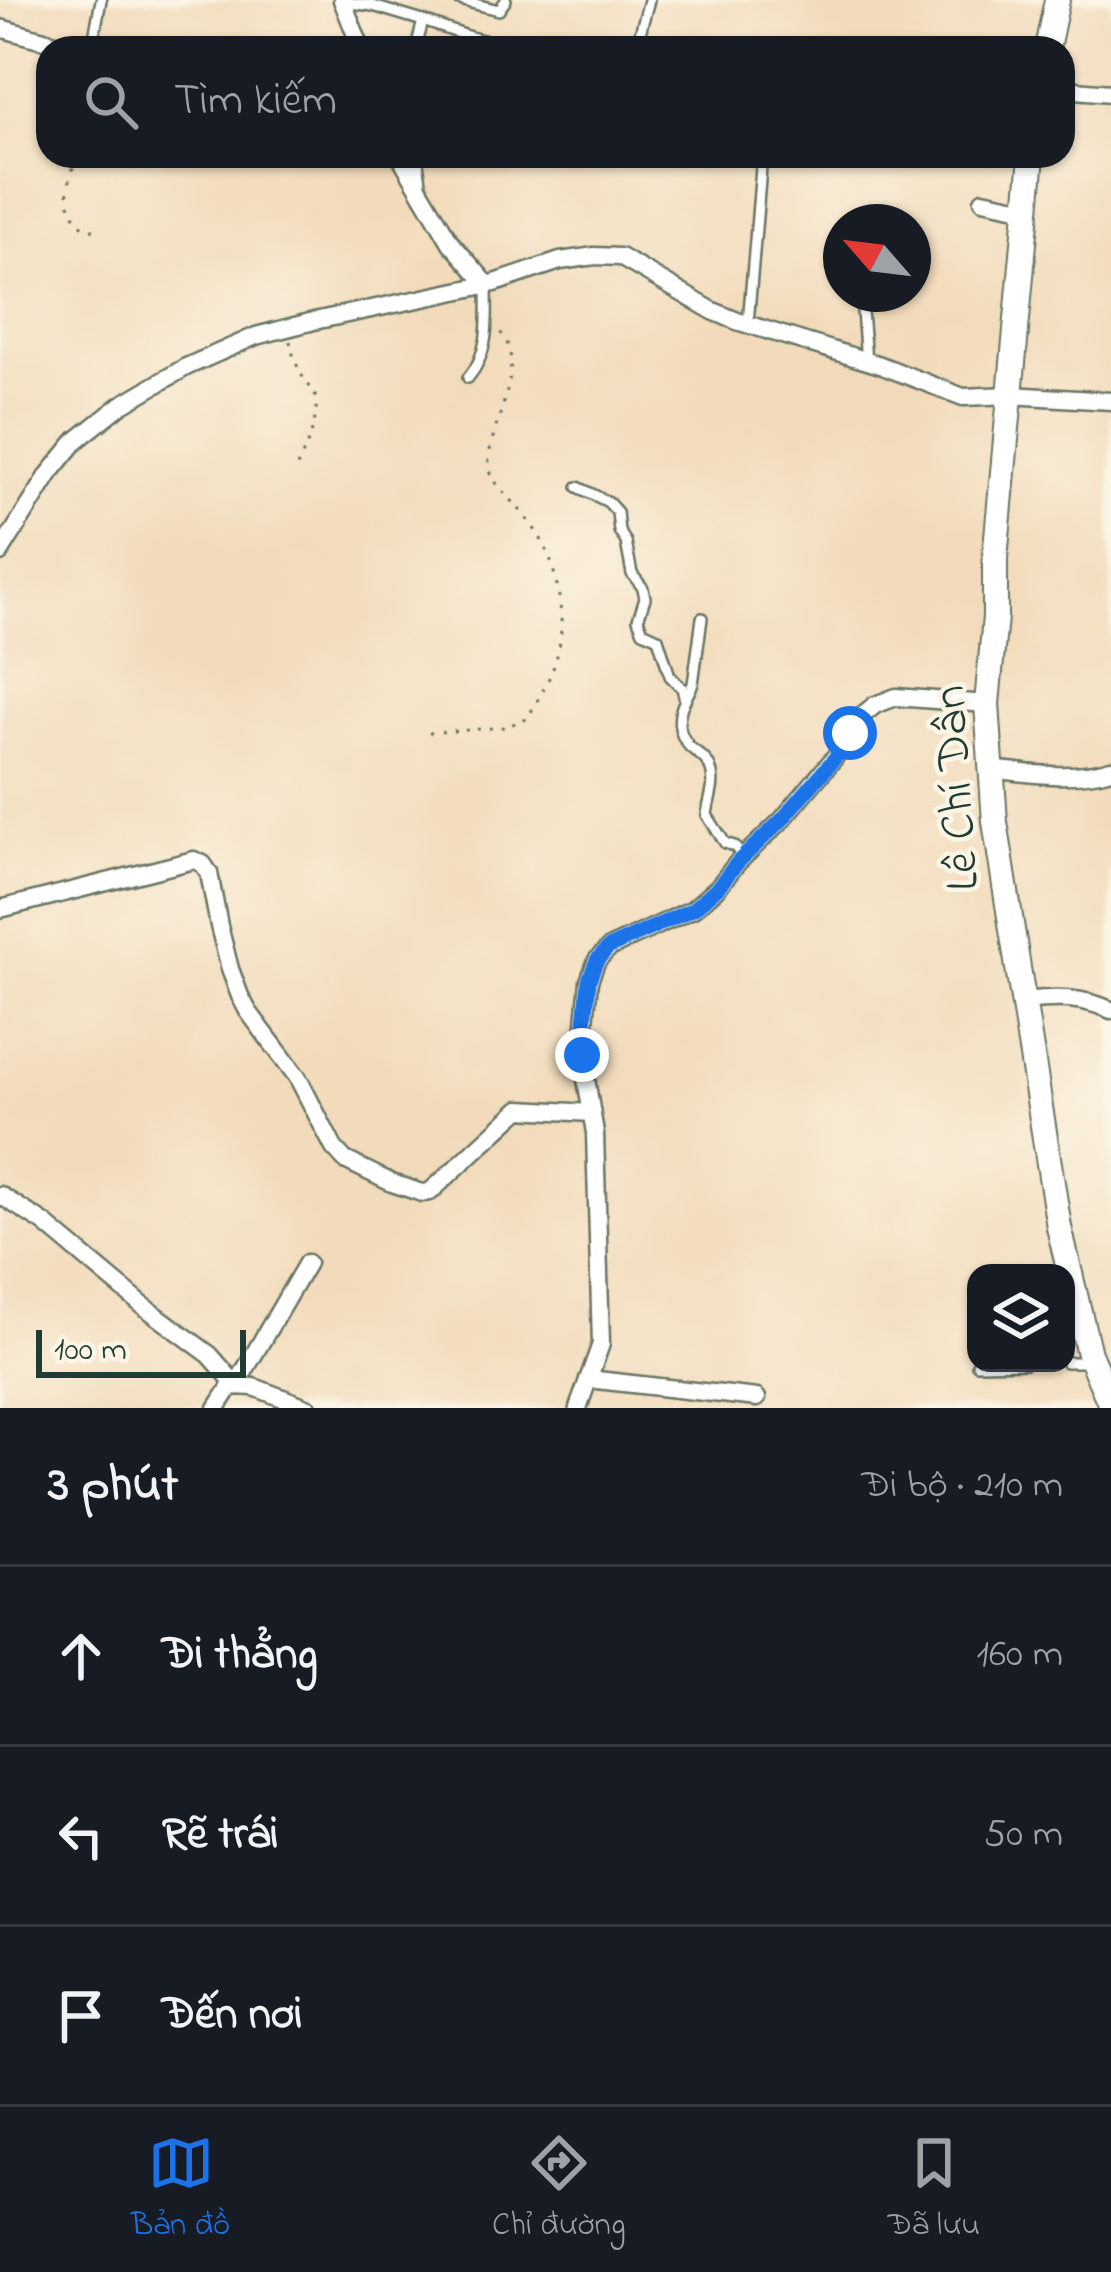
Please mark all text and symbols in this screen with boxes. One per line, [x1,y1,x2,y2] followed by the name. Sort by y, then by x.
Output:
[36,36,1075,168] search box
[78,69,144,135] icon: search
[174,69,337,135] text: Tìm kiếm
[823,204,931,312] north arrow
[916,683,1000,893] street label: Lê Chí Dân
[823,706,877,760] route start
[555,1028,609,1082] route end
[967,1264,1075,1372] map controls
[967,1264,1075,1372] button: layers
[36,1324,246,1377] scale bar
[54,1327,127,1375] text: 100 m
[48,1449,178,1524] text: 3 phút
[862,1458,1063,1515] text: Đi bộ · 210 m
[48,1623,114,1689] icon: ahead
[162,1623,318,1689] text: Đi thẳng
[977,1627,1063,1684] text: 160 m
[48,1803,114,1869] icon: left
[162,1803,278,1869] text: Rẽ trái
[984,1807,1063,1864] text: 50 m
[48,1983,114,2049] icon: arrive
[162,1983,302,2049] text: Đến nơi
[131,2130,230,2250] tab: Bản đồ
[492,2130,626,2250] tab: Chỉ đường
[888,2130,980,2250] tab: Đã lưu

